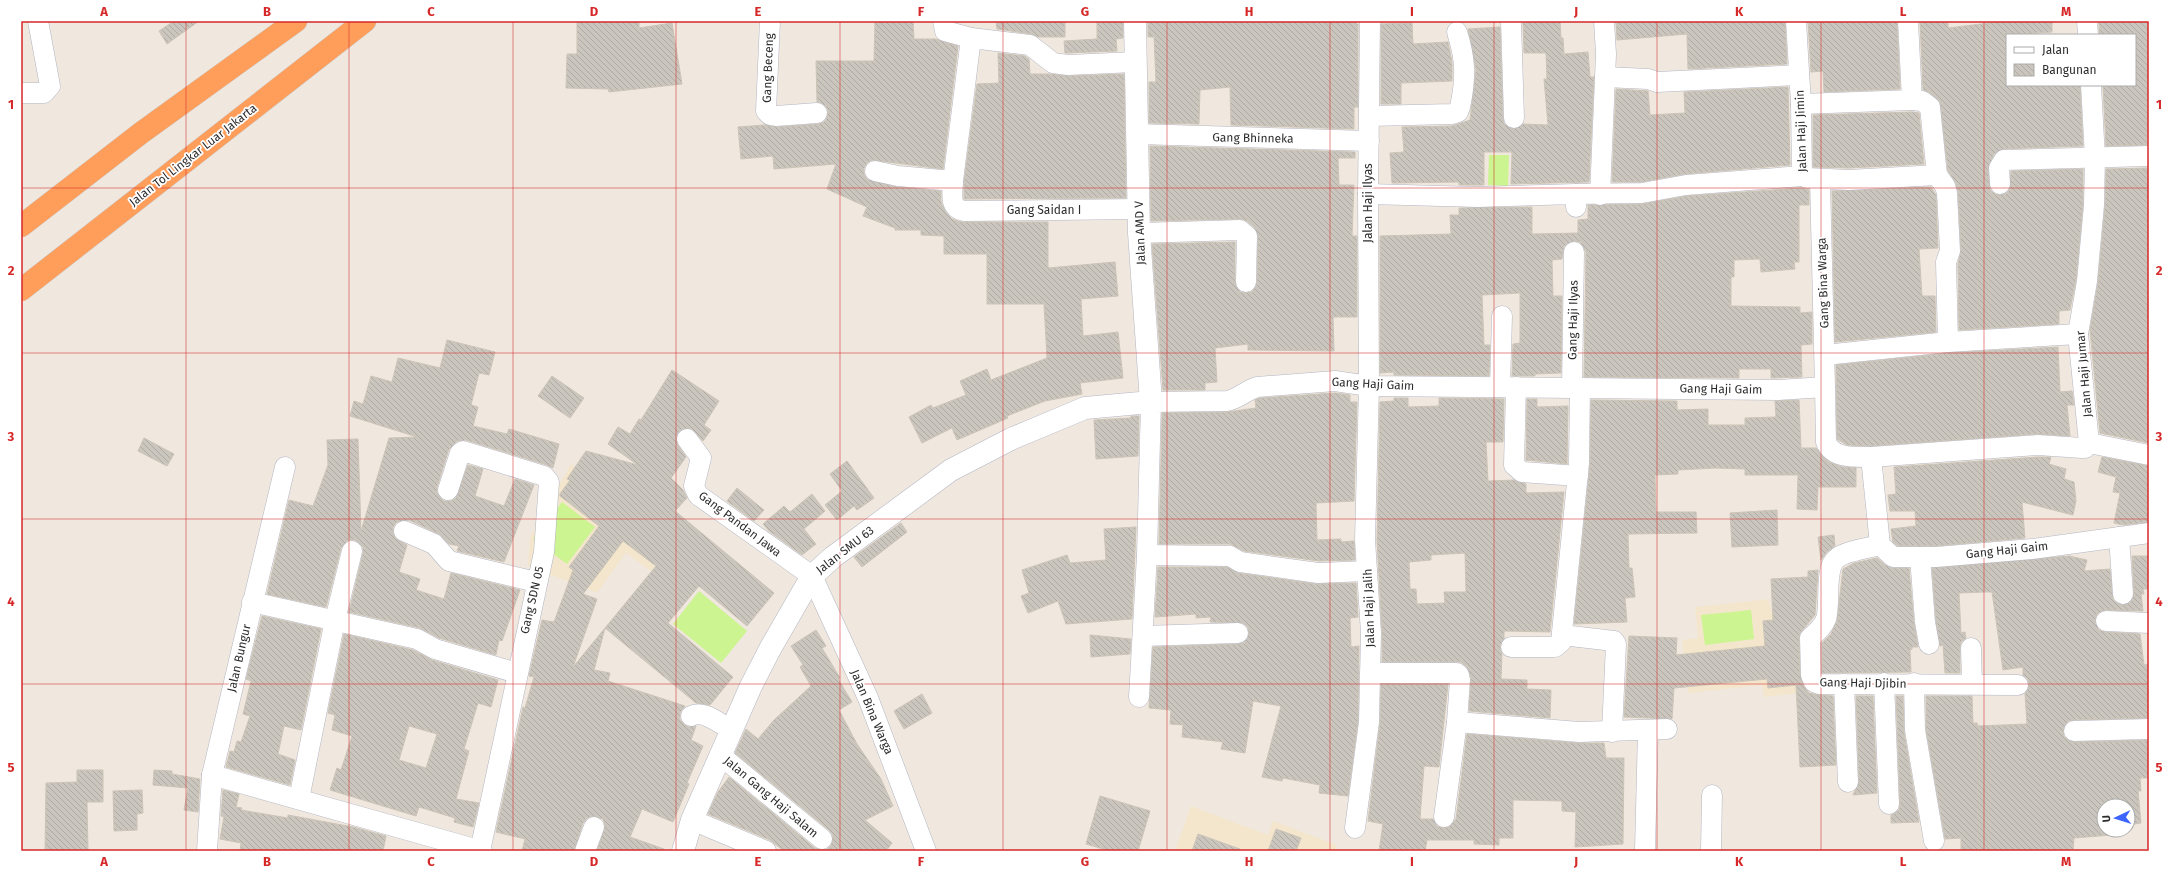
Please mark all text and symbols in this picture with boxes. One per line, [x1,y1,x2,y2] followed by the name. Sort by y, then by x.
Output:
[99,4,108,19] text: A
[263,4,271,19] text: B
[427,4,435,19] text: C
[590,4,599,19] text: D
[755,4,762,19] text: E
[918,4,925,19] text: F
[1081,4,1089,19] text: G
[1245,4,1253,19] text: H
[1410,4,1414,19] text: I
[1573,4,1578,19] text: J
[1735,4,1744,19] text: K
[1900,4,1907,19] text: L
[2061,4,2071,19] text: M
[760,32,776,103] street label: Gang Beceng
[2006,34,2136,86] legend
[2042,43,2069,57] text: Jalan
[2042,63,2097,77] text: Bangunan
[1793,90,1809,172] street label: Jalan Haji Jimin
[8,97,14,112] text: 1
[2156,97,2162,112] text: 1
[127,101,259,209] street label: Jalan Tol Lingkar Luar Jakarta
[1212,130,1294,146] street label: Gang Bhinneka
[1361,163,1375,243] street label: Jalan Haji Ilyas
[1132,200,1148,265] street label: Jalan AMD V
[1007,203,1081,217] street label: Gang Saidan I
[1814,237,1832,329] street label: Gang Bina Warga
[8,263,15,278] text: 2
[2156,263,2163,278] text: 2
[1565,280,1581,360] street label: Gang Haji Ilyas
[2073,330,2095,418] street label: Jalan Haji Jumar
[1331,375,1415,393] street label: Gang Haji Gaim
[1679,381,1763,397] street label: Gang Haji Gaim
[7,429,15,444] text: 3
[2155,429,2163,444] text: 3
[696,488,784,560] street label: Gang Pandan Jawa
[813,523,877,577] street label: Jalan SMU 63
[1965,539,2049,561] street label: Gang Haji Gaim
[517,565,547,635] street label: Gang SDN 05
[1361,568,1377,648] street label: Jalan Haji Jalih
[7,594,15,609] text: 4
[2155,594,2163,609] text: 4
[224,622,254,693] street label: Jalan Bungur
[848,667,896,757] street label: Jalan Bina Warga
[1819,675,1907,691] street label: Gang Haji Djibin
[721,754,821,840] street label: Jalan Gang Haji Salam
[8,760,15,775] text: 5
[2156,760,2163,775] text: 5
[2096,798,2136,838] north arrow
[2100,815,2113,823] text: U
[99,854,108,869] text: A
[263,854,271,869] text: B
[427,854,435,869] text: C
[590,854,599,869] text: D
[755,854,762,869] text: E
[918,854,925,869] text: F
[1081,854,1089,869] text: G
[1245,854,1253,869] text: H
[1410,854,1414,869] text: I
[1573,854,1578,869] text: J
[1735,854,1744,869] text: K
[1900,854,1907,869] text: L
[2061,854,2071,869] text: M

